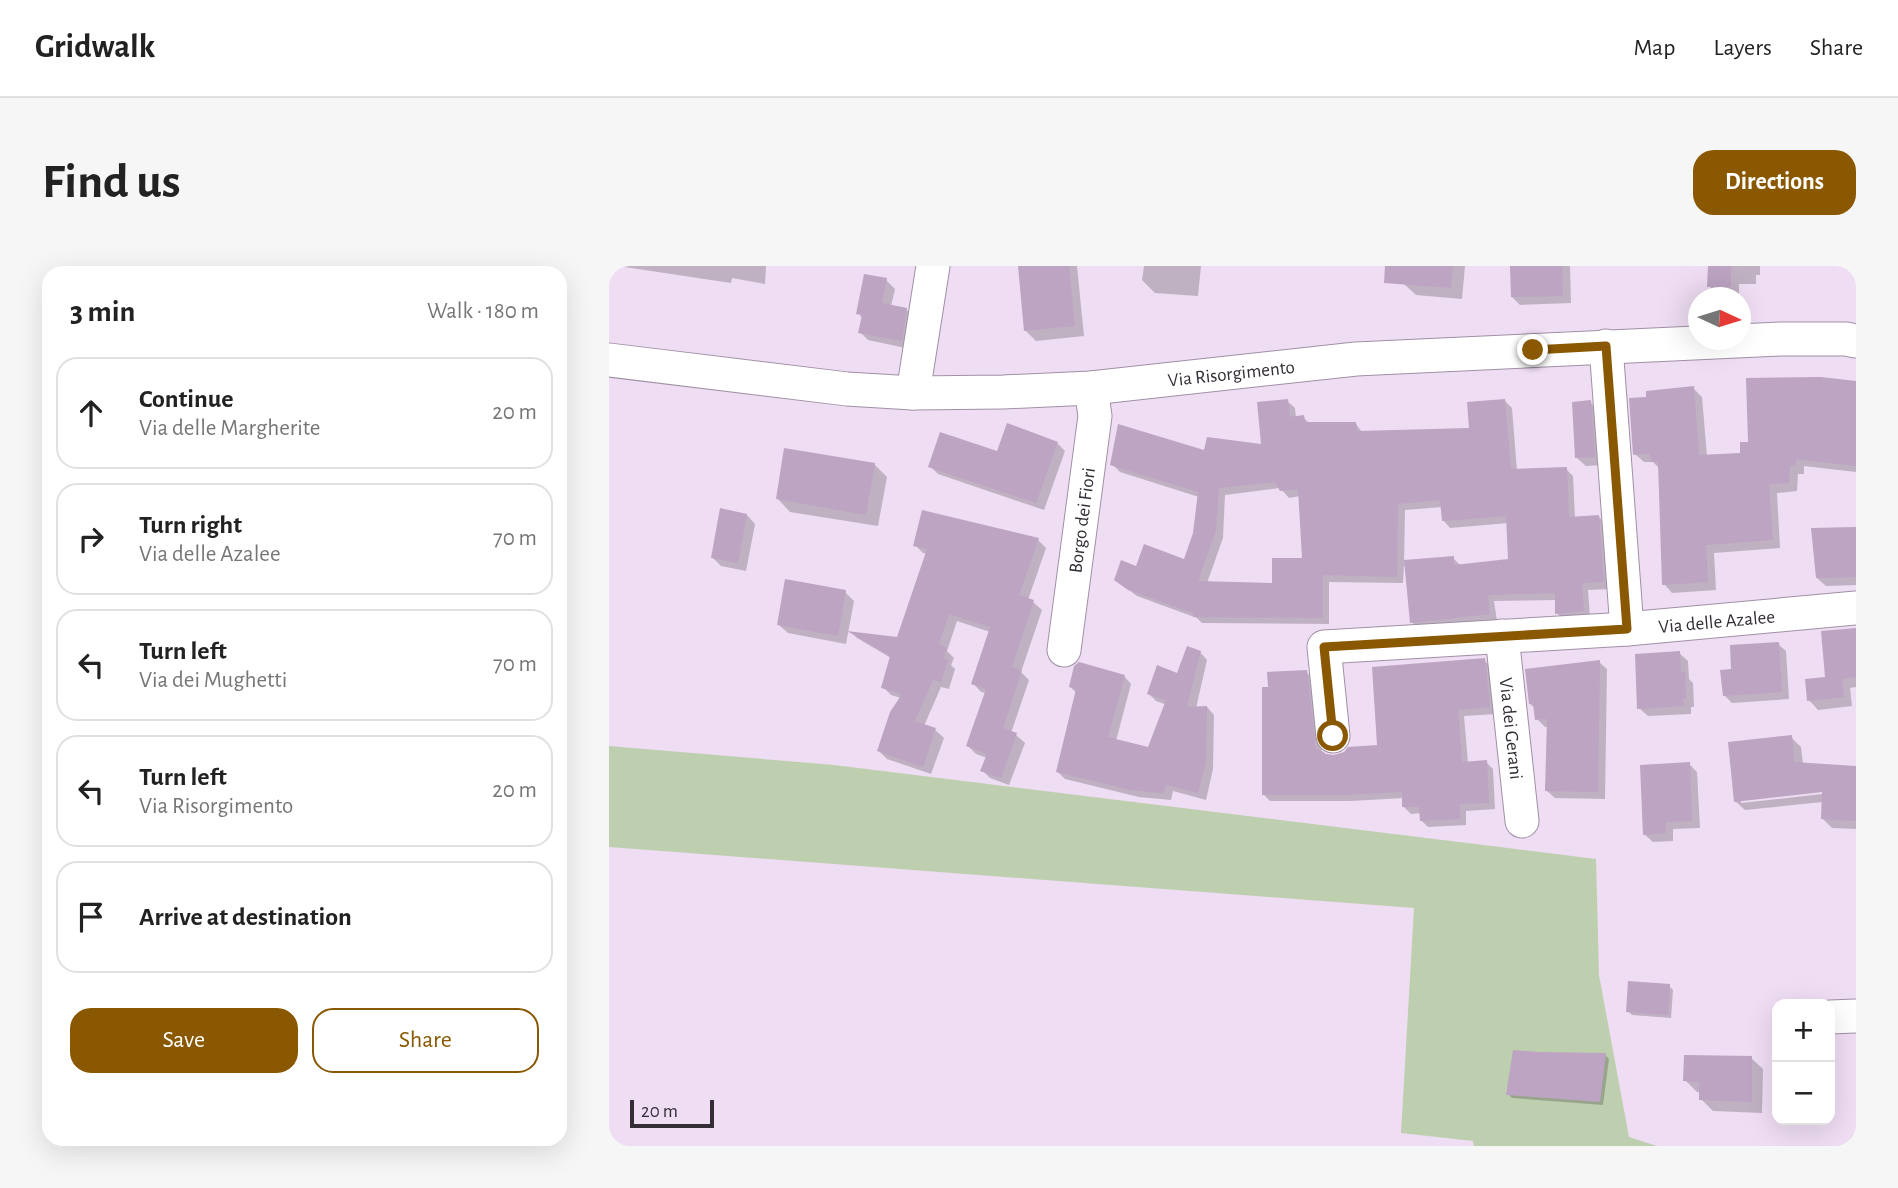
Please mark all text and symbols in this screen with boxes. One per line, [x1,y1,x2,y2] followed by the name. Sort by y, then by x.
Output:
[35,31,155,64] text: Gridwalk
[1633,36,1675,60] text: Map
[1713,36,1772,60] text: Layers
[1810,36,1863,60] text: Share
[1693,150,1856,215] button: Directions
[42,158,181,207] text: Find us
[1688,287,1751,350] north arrow
[70,297,135,327] text: 3 min
[427,300,539,323] text: Walk · 180 m
[1517,334,1548,365] route end
[1167,358,1296,391] street label: Via Risorgimento
[139,386,234,412] text: Continue
[72,394,110,432] icon: ahead
[492,401,537,424] text: 20 m
[139,417,320,440] text: Via delle Margherite
[1066,466,1099,574] street label: Borgo dei Fiori
[139,512,242,538] text: Turn right
[72,520,110,558] icon: right
[493,527,537,550] text: 70 m
[139,543,281,566] text: Via delle Azalee
[1658,607,1776,637] street label: Via delle Azalee
[139,638,227,664] text: Turn left
[72,646,110,684] icon: left
[493,653,537,676] text: 70 m
[139,669,287,692] text: Via dei Mughetti
[1496,677,1525,781] street label: Via dei Gerani
[1317,720,1348,751] route start
[139,764,227,790] text: Turn left
[72,772,110,810] icon: left
[492,779,537,802] text: 20 m
[139,795,293,818] text: Via Risorgimento
[72,898,110,936] icon: arrive
[139,904,352,930] text: Arrive at destination
[1772,999,1835,1125] map controls
[1772,999,1835,1062] button: +
[70,1008,298,1073] button: Save
[312,1008,539,1073] button: Share
[1772,1062,1835,1125] button: −
[630,1097,714,1129] scale bar
[641,1102,678,1121] text: 20 m

